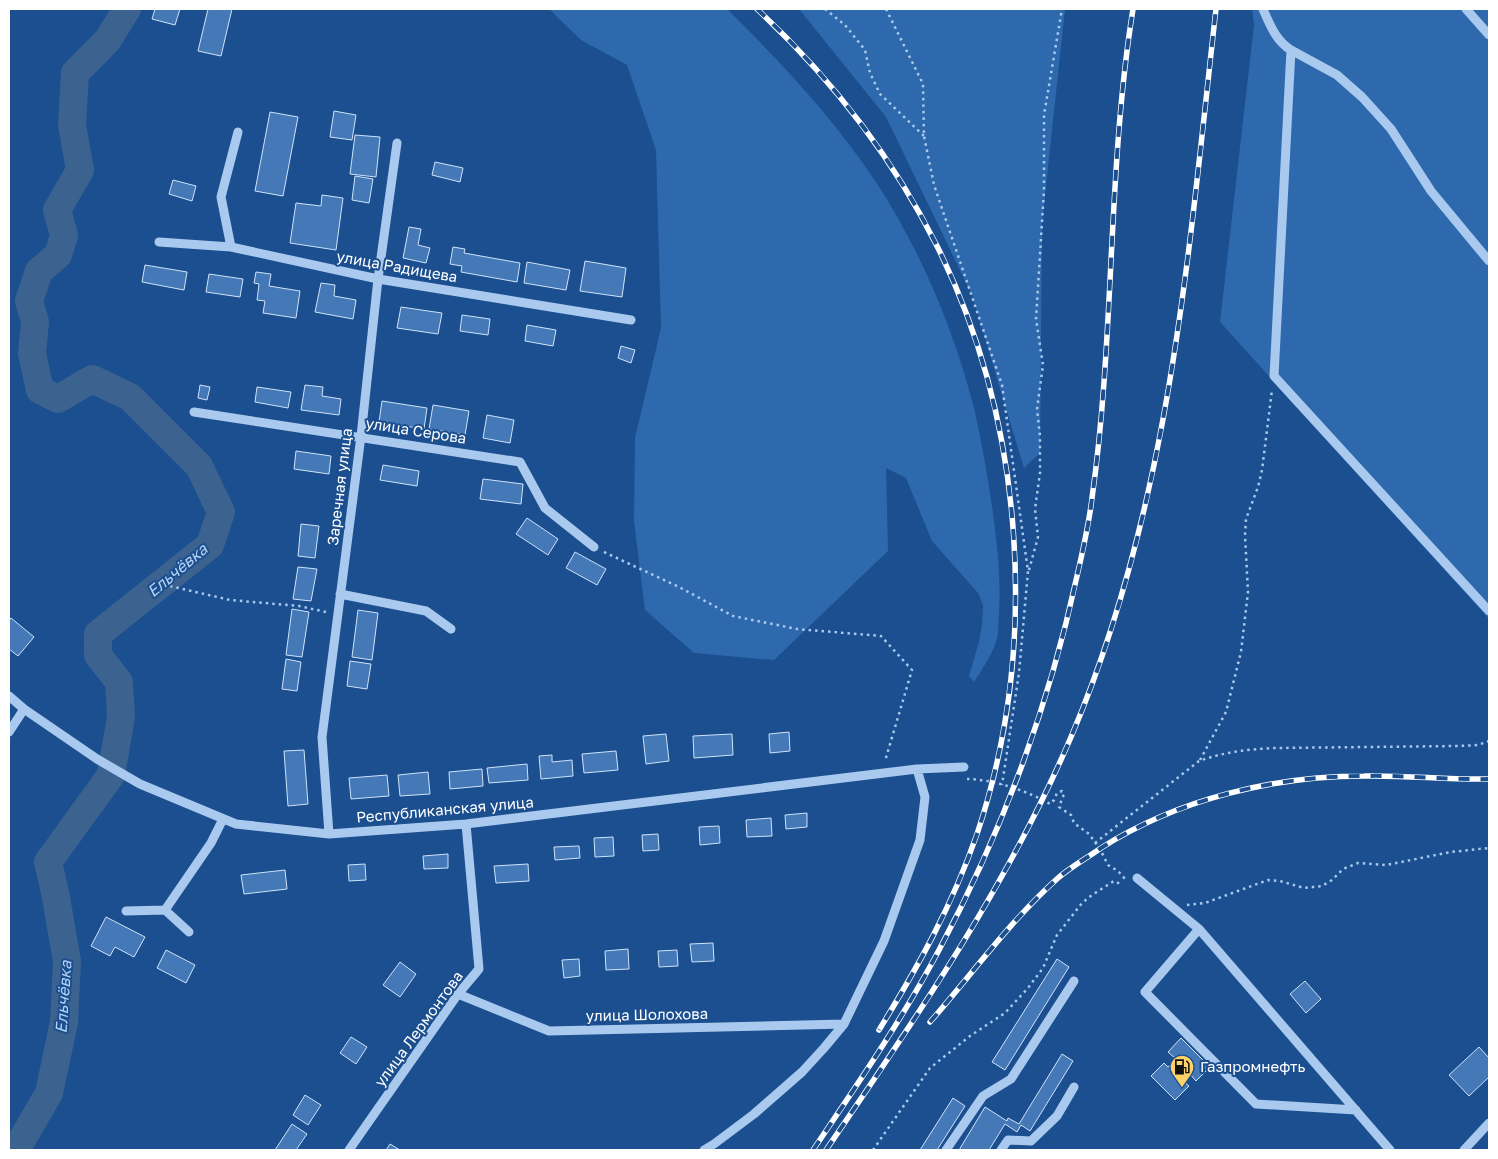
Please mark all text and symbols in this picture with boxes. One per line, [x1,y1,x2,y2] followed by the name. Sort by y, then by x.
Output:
[335,247,459,286] street label: улица Радищева
[364,413,468,447] street label: улица Серова
[323,427,355,547] street label: Заречная улица
[143,538,212,601] water label: Ельчёвка
[355,792,534,826] street label: Республиканская улица
[50,959,76,1034] water label: Ельчёвка
[370,967,466,1090] street label: улица Лермонтова
[586,1004,708,1024] street label: улица Шолохова
[1169,1054,1195,1088] fuel station icon: Газпромнефть
[1200,1057,1305,1075] place label: Газпромнефть

